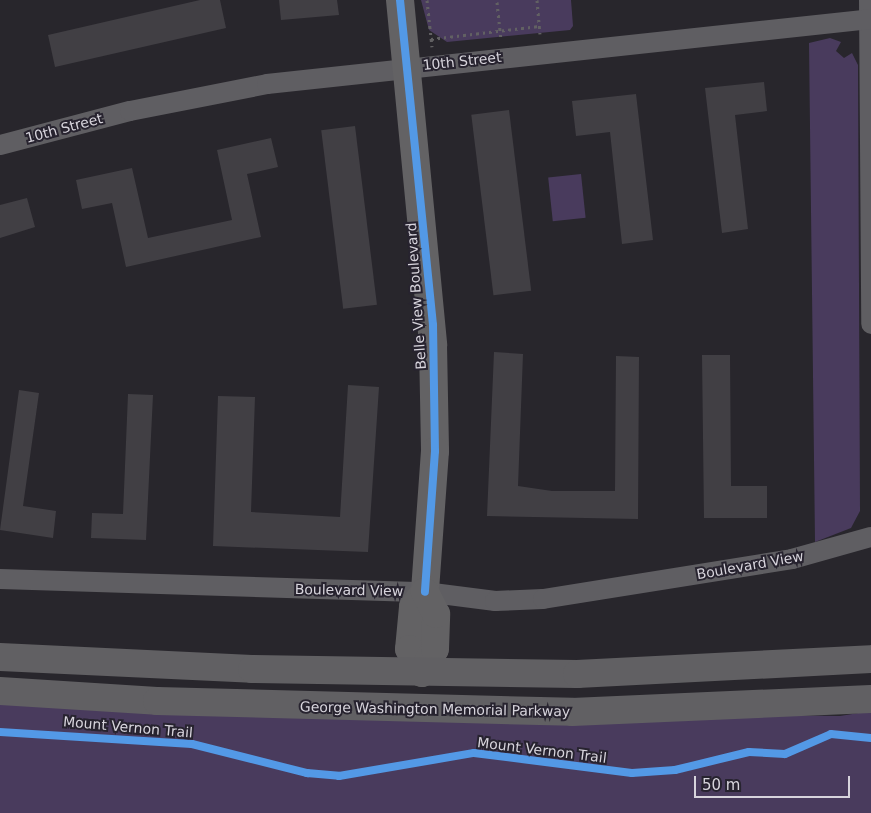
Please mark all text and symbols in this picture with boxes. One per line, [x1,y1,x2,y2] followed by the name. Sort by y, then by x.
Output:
[422,49,502,73] street label: 10th Street
[24,110,104,146] street label: 10th Street
[402,222,430,370] street label: Belle View Boulevard
[695,547,805,583] street label: Boulevard View
[295,581,403,599] street label: Boulevard View
[300,698,570,720] street label: George Washington Memorial Parkway
[62,713,194,741] street label: Mount Vernon Trail
[476,734,608,766] street label: Mount Vernon Trail
[696,766,852,798] scale bar
[702,776,740,794] text: 50 m

